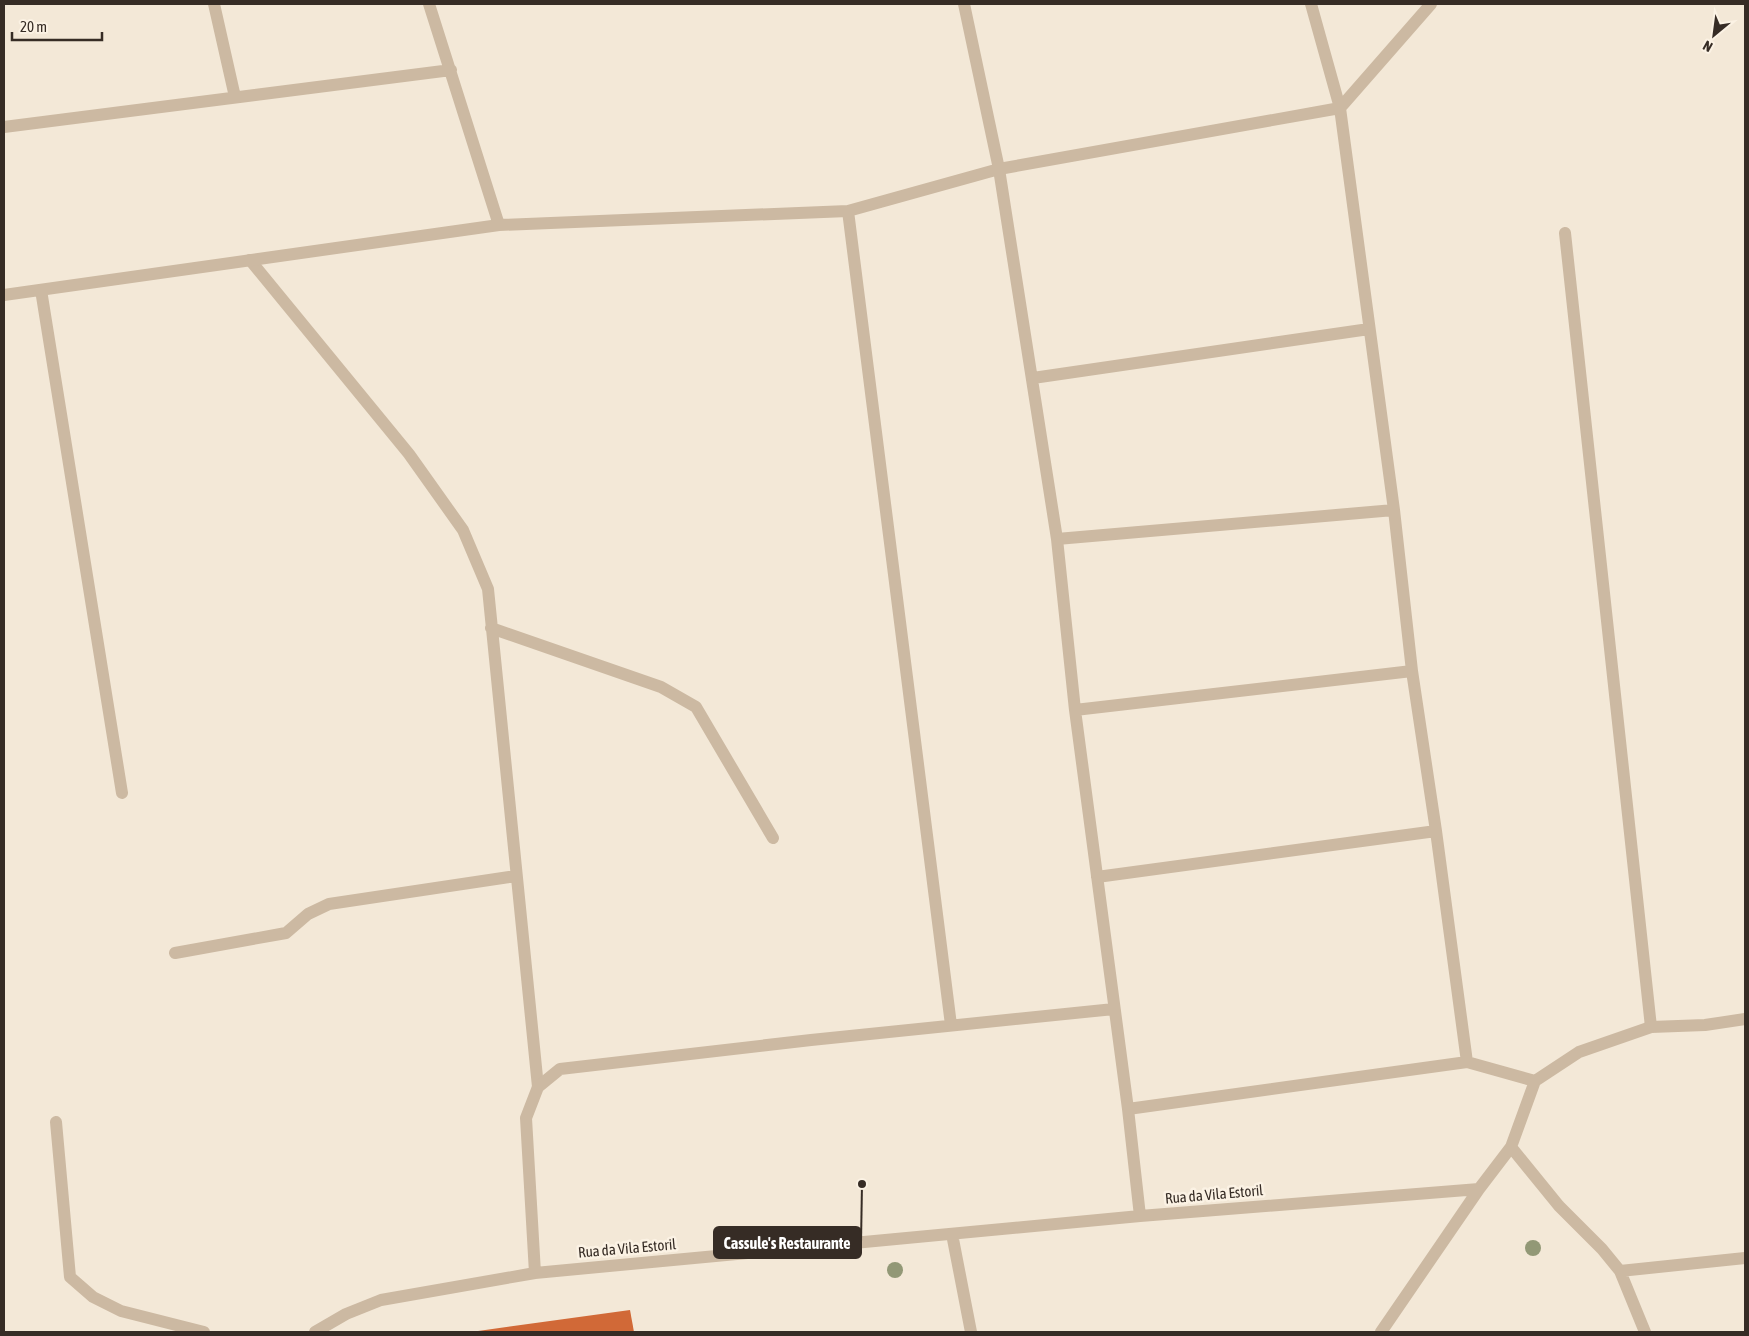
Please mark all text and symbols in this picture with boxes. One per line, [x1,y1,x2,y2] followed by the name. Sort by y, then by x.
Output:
[12,10,102,42] scale bar
[1689,10,1739,60] north arrow
[20,18,47,35] text: 20 m
[1700,37,1715,55] text: N
[1164,1181,1264,1207] street label: Rua da Vila Estoril
[714,1227,861,1258] callout: Cassule's Restaurante
[724,1234,851,1252] text: Cassule's Restaurante
[577,1235,677,1261] street label: Rua da Vila Estoril

